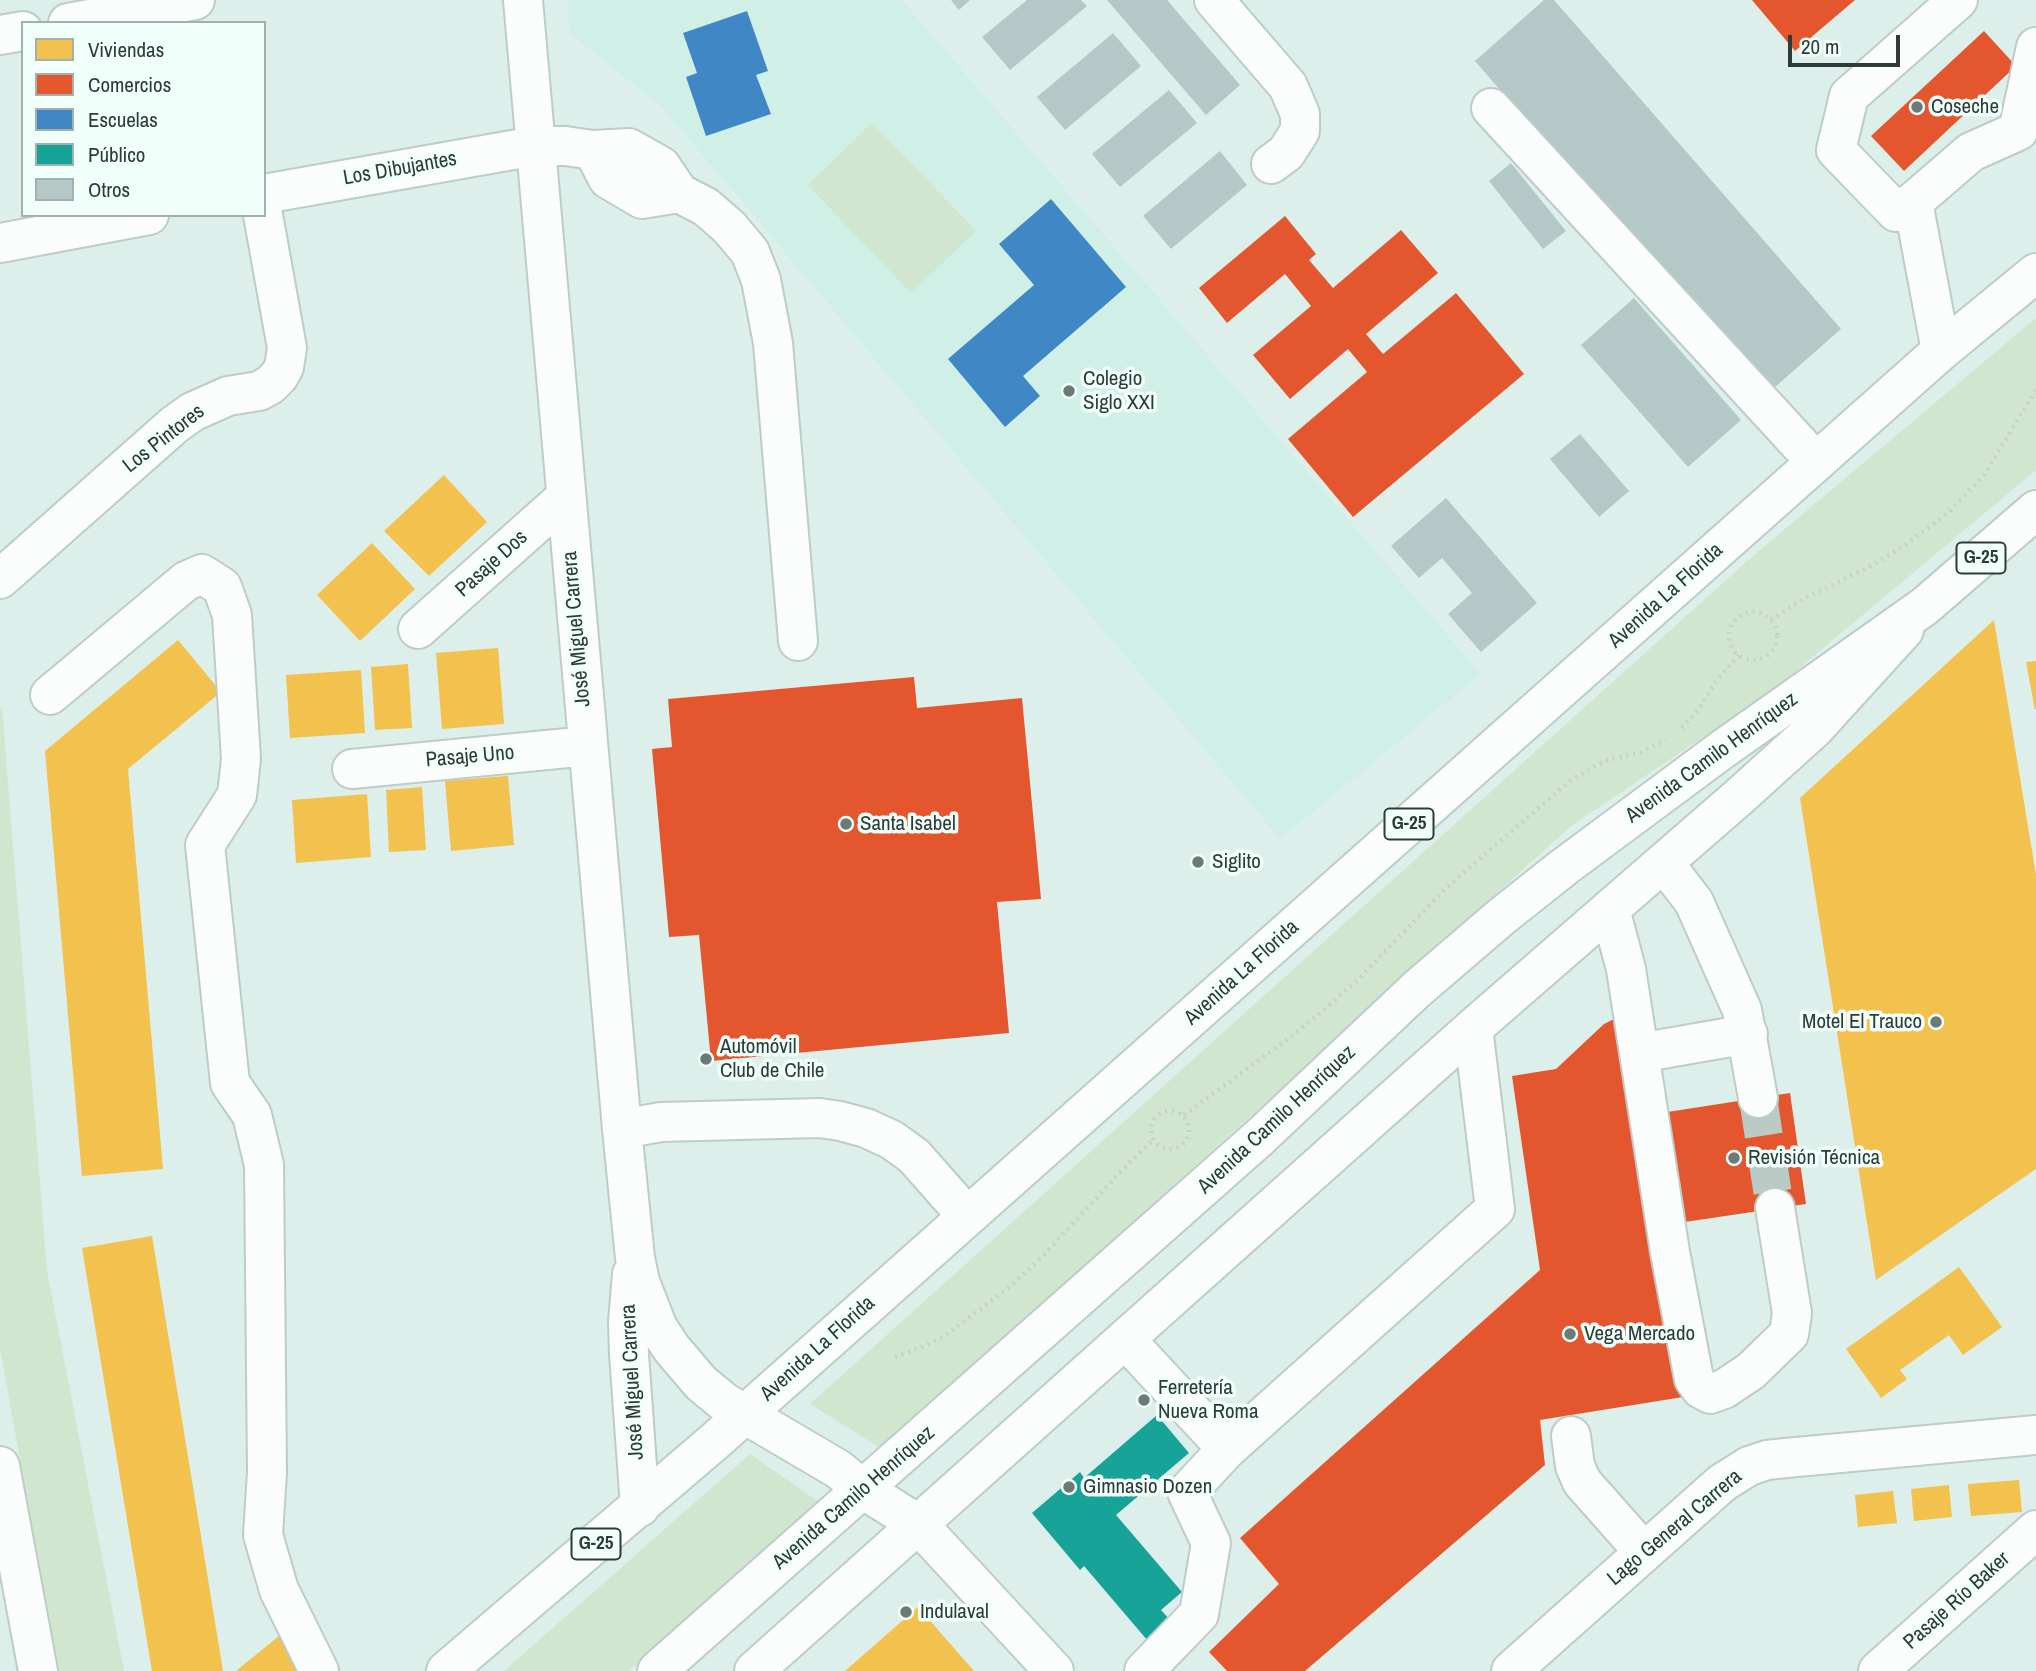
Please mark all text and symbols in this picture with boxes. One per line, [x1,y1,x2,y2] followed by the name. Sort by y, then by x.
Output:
[21,21,266,217] legend
[1791,21,1903,65] scale bar
[1801,32,1839,61] text: 20 m
[88,35,164,64] text: Viviendas
[88,70,171,99] text: Comercios
[1931,94,1999,120] place label: Coseche
[1909,99,1925,115] marker: Coseche
[88,105,158,134] text: Escuelas
[88,140,145,169] text: Público
[341,147,459,191] street label: Los Dibujantes
[88,175,130,204] text: Otros
[1083,366,1155,416] place label: Colegio Siglo XXI
[1061,383,1077,399] marker: Colegio Siglo XXI
[118,399,210,479] street label: Los Pintores
[451,525,533,603] street label: Pasaje Dos
[1604,538,1728,654] street label: Avenida La Florida
[1956,542,2006,573] road number: G-25
[558,550,596,708] street label: José Miguel Carrera
[1621,687,1803,829] street label: Avenida Camilo Henríquez
[425,741,515,773] street label: Pasaje Uno
[1384,808,1434,839] road number: G-25
[860,811,956,837] place label: Santa Isabel
[838,816,854,832] marker: Santa Isabel
[1212,849,1261,875] place label: Siglito
[1190,854,1206,870] marker: Siglito
[1180,915,1304,1031] street label: Avenida La Florida
[1802,1009,1922,1035] place label: Motel El Trauco
[1928,1014,1944,1030] marker: Motel El Trauco
[720,1034,824,1084] place label: Automóvil Club de Chile
[1193,1040,1361,1200] street label: Avenida Camilo Henríquez
[698,1051,714,1067] marker: Automóvil Club de Chile
[1748,1145,1880,1171] place label: Revisión Técnica
[1726,1150,1742,1166] marker: Revisión Técnica
[756,1291,880,1407] street label: Avenida La Florida
[616,1303,650,1461] street label: José Miguel Carrera
[1584,1321,1695,1347] place label: Vega Mercado
[1562,1326,1578,1342] marker: Vega Mercado
[1158,1375,1258,1425] place label: Ferretería Nueva Roma
[1136,1392,1152,1408] marker: Ferretería Nueva Roma
[768,1421,940,1575] street label: Avenida Camilo Henríquez
[1603,1465,1747,1591] street label: Lago General Carrera
[1083,1474,1212,1500] place label: Gimnasio Dozen
[1061,1479,1077,1495] marker: Gimnasio Dozen
[572,1528,620,1560] road number: G-25
[1899,1547,2015,1655] street label: Pasaje Río Baker
[920,1599,989,1625] place label: Indulaval
[898,1604,914,1620] marker: Indulaval

